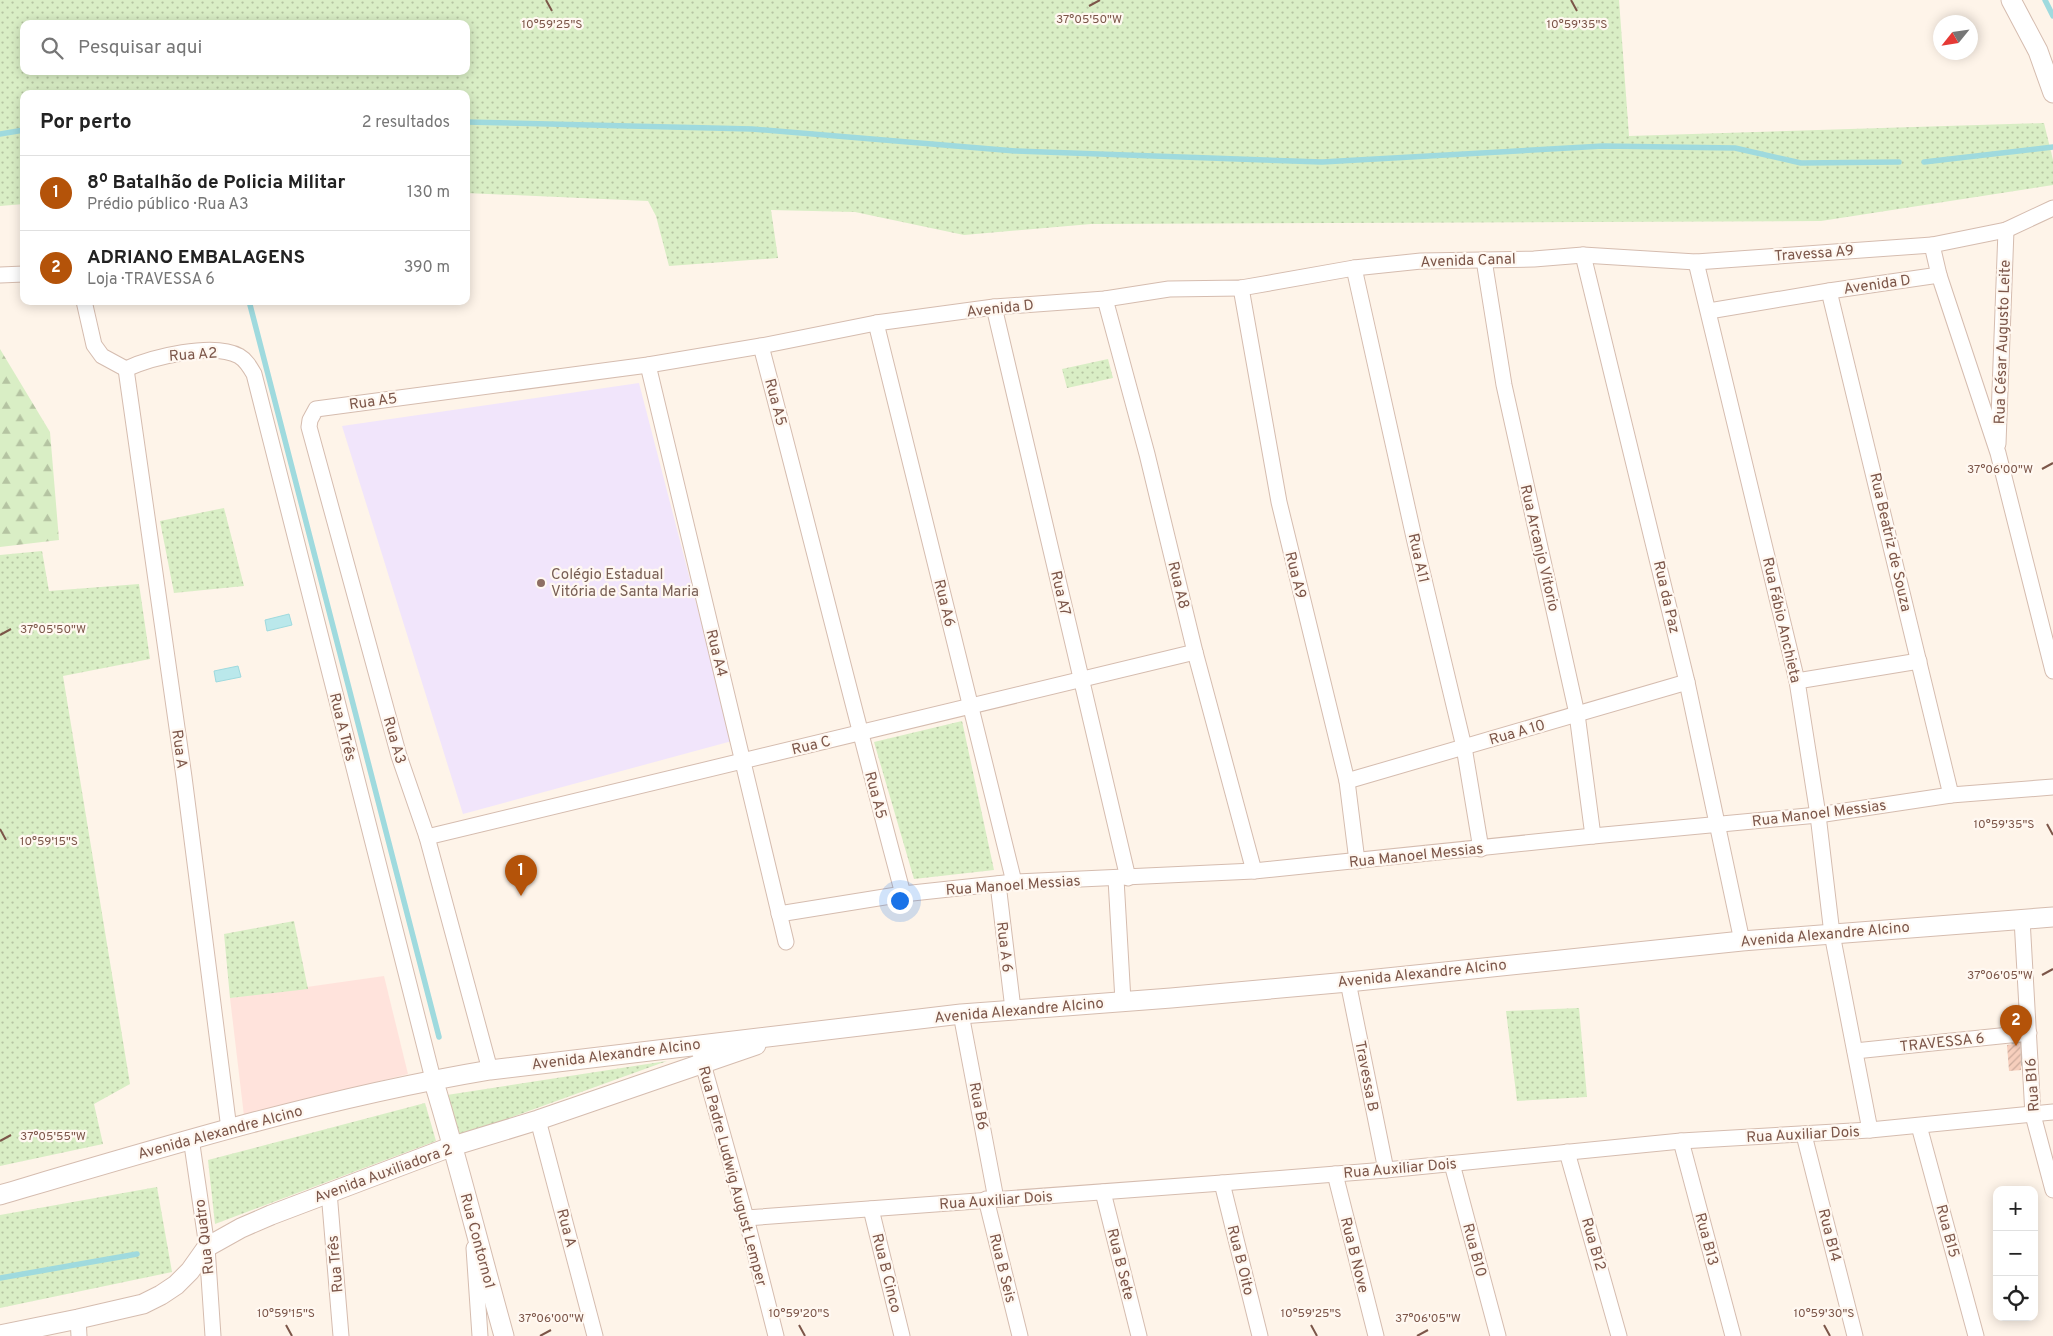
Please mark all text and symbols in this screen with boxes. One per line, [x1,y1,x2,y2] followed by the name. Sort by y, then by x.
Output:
[1056,12,1122,28] text: 37°05'50"W
[1933,15,1978,60] north arrow
[522,17,582,33] text: 10°59'25"S
[1547,17,1607,33] text: 10°59'35"S
[20,20,470,75] search box
[38,34,66,62] icon: search
[78,36,202,60] text: Pesquisar aqui
[40,109,132,136] text: Por perto
[362,113,450,133] text: 2 resultados
[87,171,345,195] text: 8º Batalhão de Policia Militar
[53,183,59,203] text: 1
[407,183,450,203] text: 130 m
[87,195,249,215] text: Prédio público · Rua A3
[1774,242,1855,267] street label: Travessa A9
[87,246,305,270] text: ADRIANO EMBALAGENS
[1420,250,1516,273] street label: Avenida Canal
[51,258,61,278] text: 2
[404,258,450,278] text: 390 m
[1991,259,2016,425] street label: Rua César Augusto Leite
[87,270,215,290] text: Loja · TRAVESSA 6
[1842,271,1912,300] street label: Avenida D
[966,297,1035,322] street label: Avenida D
[168,344,218,367] street label: Rua A2
[759,377,790,428] street label: Rua A5
[348,390,399,415] street label: Rua A5
[1967,462,2033,478] text: 37°06'00"W
[1864,471,1915,614] street label: Rua Beatriz de Souza
[1515,483,1562,614] street label: Rua Arcanjo Vitorio
[1403,532,1432,585] street label: Rua A11
[1280,550,1310,601] street label: Rua A9
[1757,556,1804,685] street label: Rua Fábio Anchieta
[1648,559,1683,636] street label: Rua da Paz
[1162,560,1193,611] street label: Rua A8
[551,566,699,602] place label: Colégio Estadual Vitória de Santa Maria
[1045,569,1074,618] street label: Rua A7
[535,577,547,589] marker: Colégio Estadual Vitória de Santa Maria
[928,578,959,629] street label: Rua A6
[20,622,86,638] text: 37°05'50"W
[700,628,731,679] street label: Rua A4
[324,691,359,764] street label: Rua A Três
[378,715,409,766] street label: Rua A3
[1487,716,1548,750] street label: Rua A 10
[166,728,191,770] street label: Rua A
[790,732,833,760] street label: Rua C
[859,770,890,821] street label: Rua A5
[1751,797,1887,832] street label: Rua Manoel Messias
[1974,817,2034,833] text: 10°59'35"S
[20,834,78,850] text: 10°59'15"S
[1348,840,1484,873] street label: Rua Manoel Messias
[505,855,537,896] pin: 1
[945,872,1081,901] street label: Rua Manoel Messias
[887,888,913,914] your location
[1740,919,1911,952] street label: Avenida Alexandre Alcino
[991,921,1016,974] street label: Rua A 6
[1337,956,1508,993] street label: Avenida Alexandre Alcino
[1967,968,2033,984] text: 37°06'05"W
[934,995,1105,1028] street label: Avenida Alexandre Alcino
[2000,1005,2032,1046] pin: 2
[1899,1030,1985,1057] street label: TRAVESSA 6
[531,1036,702,1075] street label: Avenida Alexandre Alcino
[1349,1039,1382,1113] street label: Travessa B
[2022,1057,2045,1113] street label: Rua B16
[693,1064,770,1289] street label: Rua Padre Ludwig August Lemper
[964,1081,991,1132] street label: Rua B6
[136,1102,305,1165] street label: Avenida Alexandre Alcino
[1746,1123,1860,1148] street label: Rua Auxiliar Dois
[20,1129,86,1145] text: 37°05'55"W
[312,1141,455,1208] street label: Avenida Auxiliadora 2
[1343,1155,1458,1184] street label: Rua Auxiliar Dois
[1993,1186,2038,1321] map controls
[1993,1186,2038,1231] button: +
[939,1188,1054,1215] street label: Rua Auxiliar Dois
[455,1191,498,1291] street label: Rua Contorno1
[191,1198,220,1276] street label: Rua Quatro
[1930,1203,1963,1260] street label: Rua B15
[551,1207,580,1250] street label: Rua A
[1813,1207,1844,1264] street label: Rua B14
[1689,1211,1722,1268] street label: Rua B13
[1335,1215,1372,1295] street label: Rua B Nove
[1576,1216,1609,1273] street label: Rua B12
[1457,1221,1490,1279] street label: Rua B10
[1222,1223,1257,1297] street label: Rua B Oito
[1101,1226,1138,1302] street label: Rua B Sete
[1993,1231,2038,1276] button: −
[866,1232,905,1315] street label: Rua B Cinco
[984,1232,1019,1305] street label: Rua B Seis
[325,1234,348,1293] street label: Rua Três
[1993,1276,2038,1321] button: locate
[257,1306,315,1322] text: 10°59'15"S
[768,1306,830,1322] text: 10°59'20"S
[1281,1306,1341,1322] text: 10°59'25"S
[1794,1306,1855,1322] text: 10°59'30"S
[518,1311,584,1327] text: 37°06'00"W
[1395,1311,1461,1327] text: 37°06'05"W

